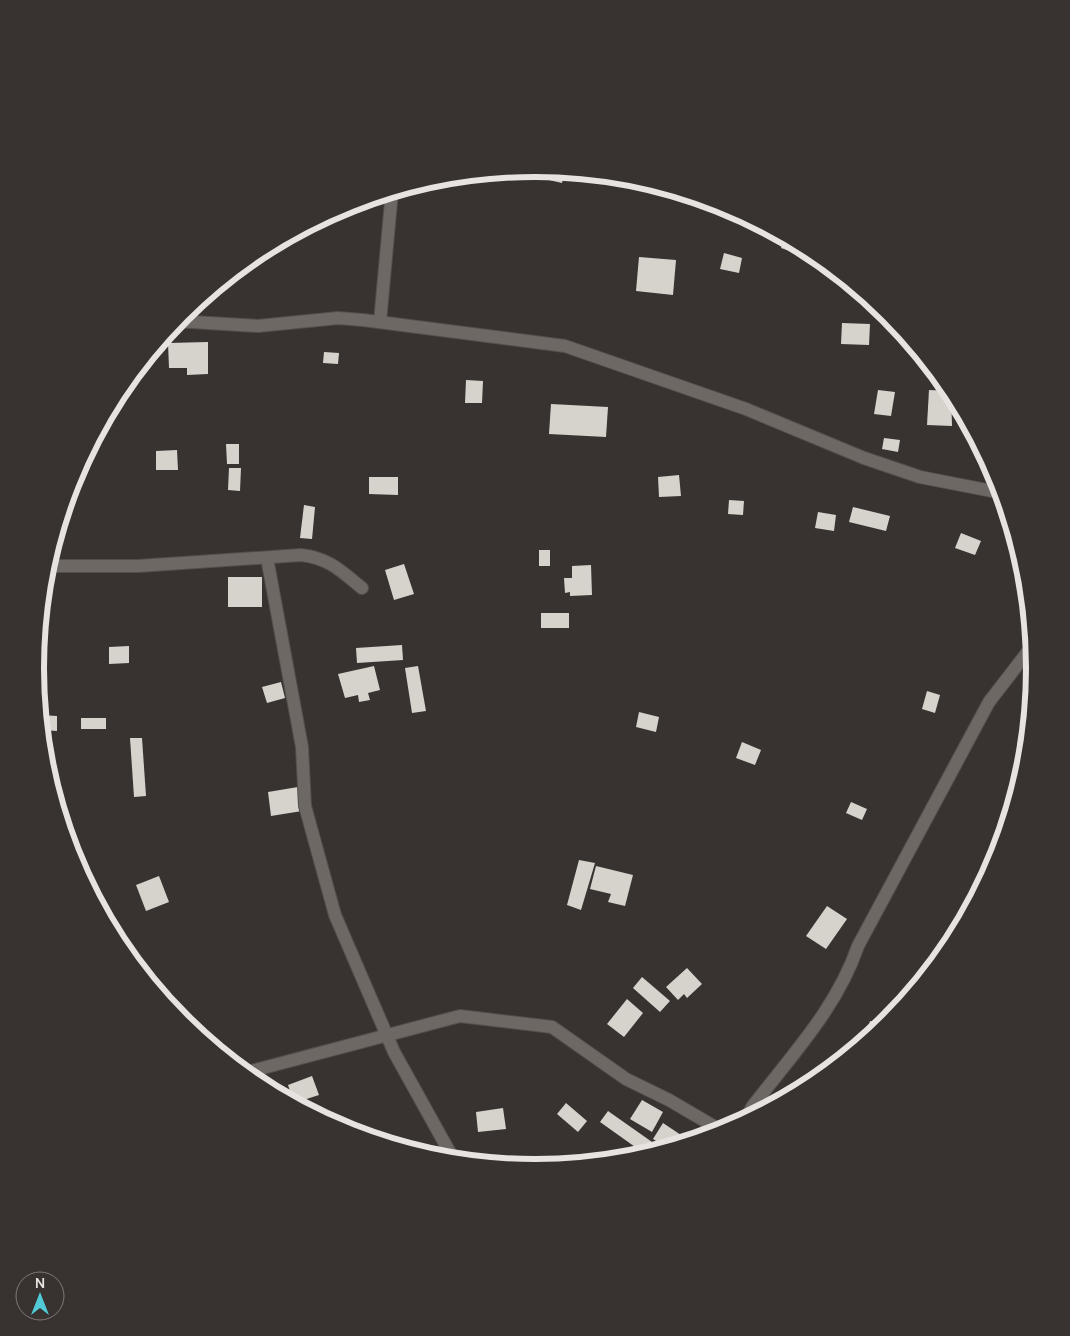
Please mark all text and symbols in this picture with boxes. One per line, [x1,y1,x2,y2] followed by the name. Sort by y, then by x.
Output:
[15,1271,65,1321] north arrow
[35,1273,45,1292] text: N

